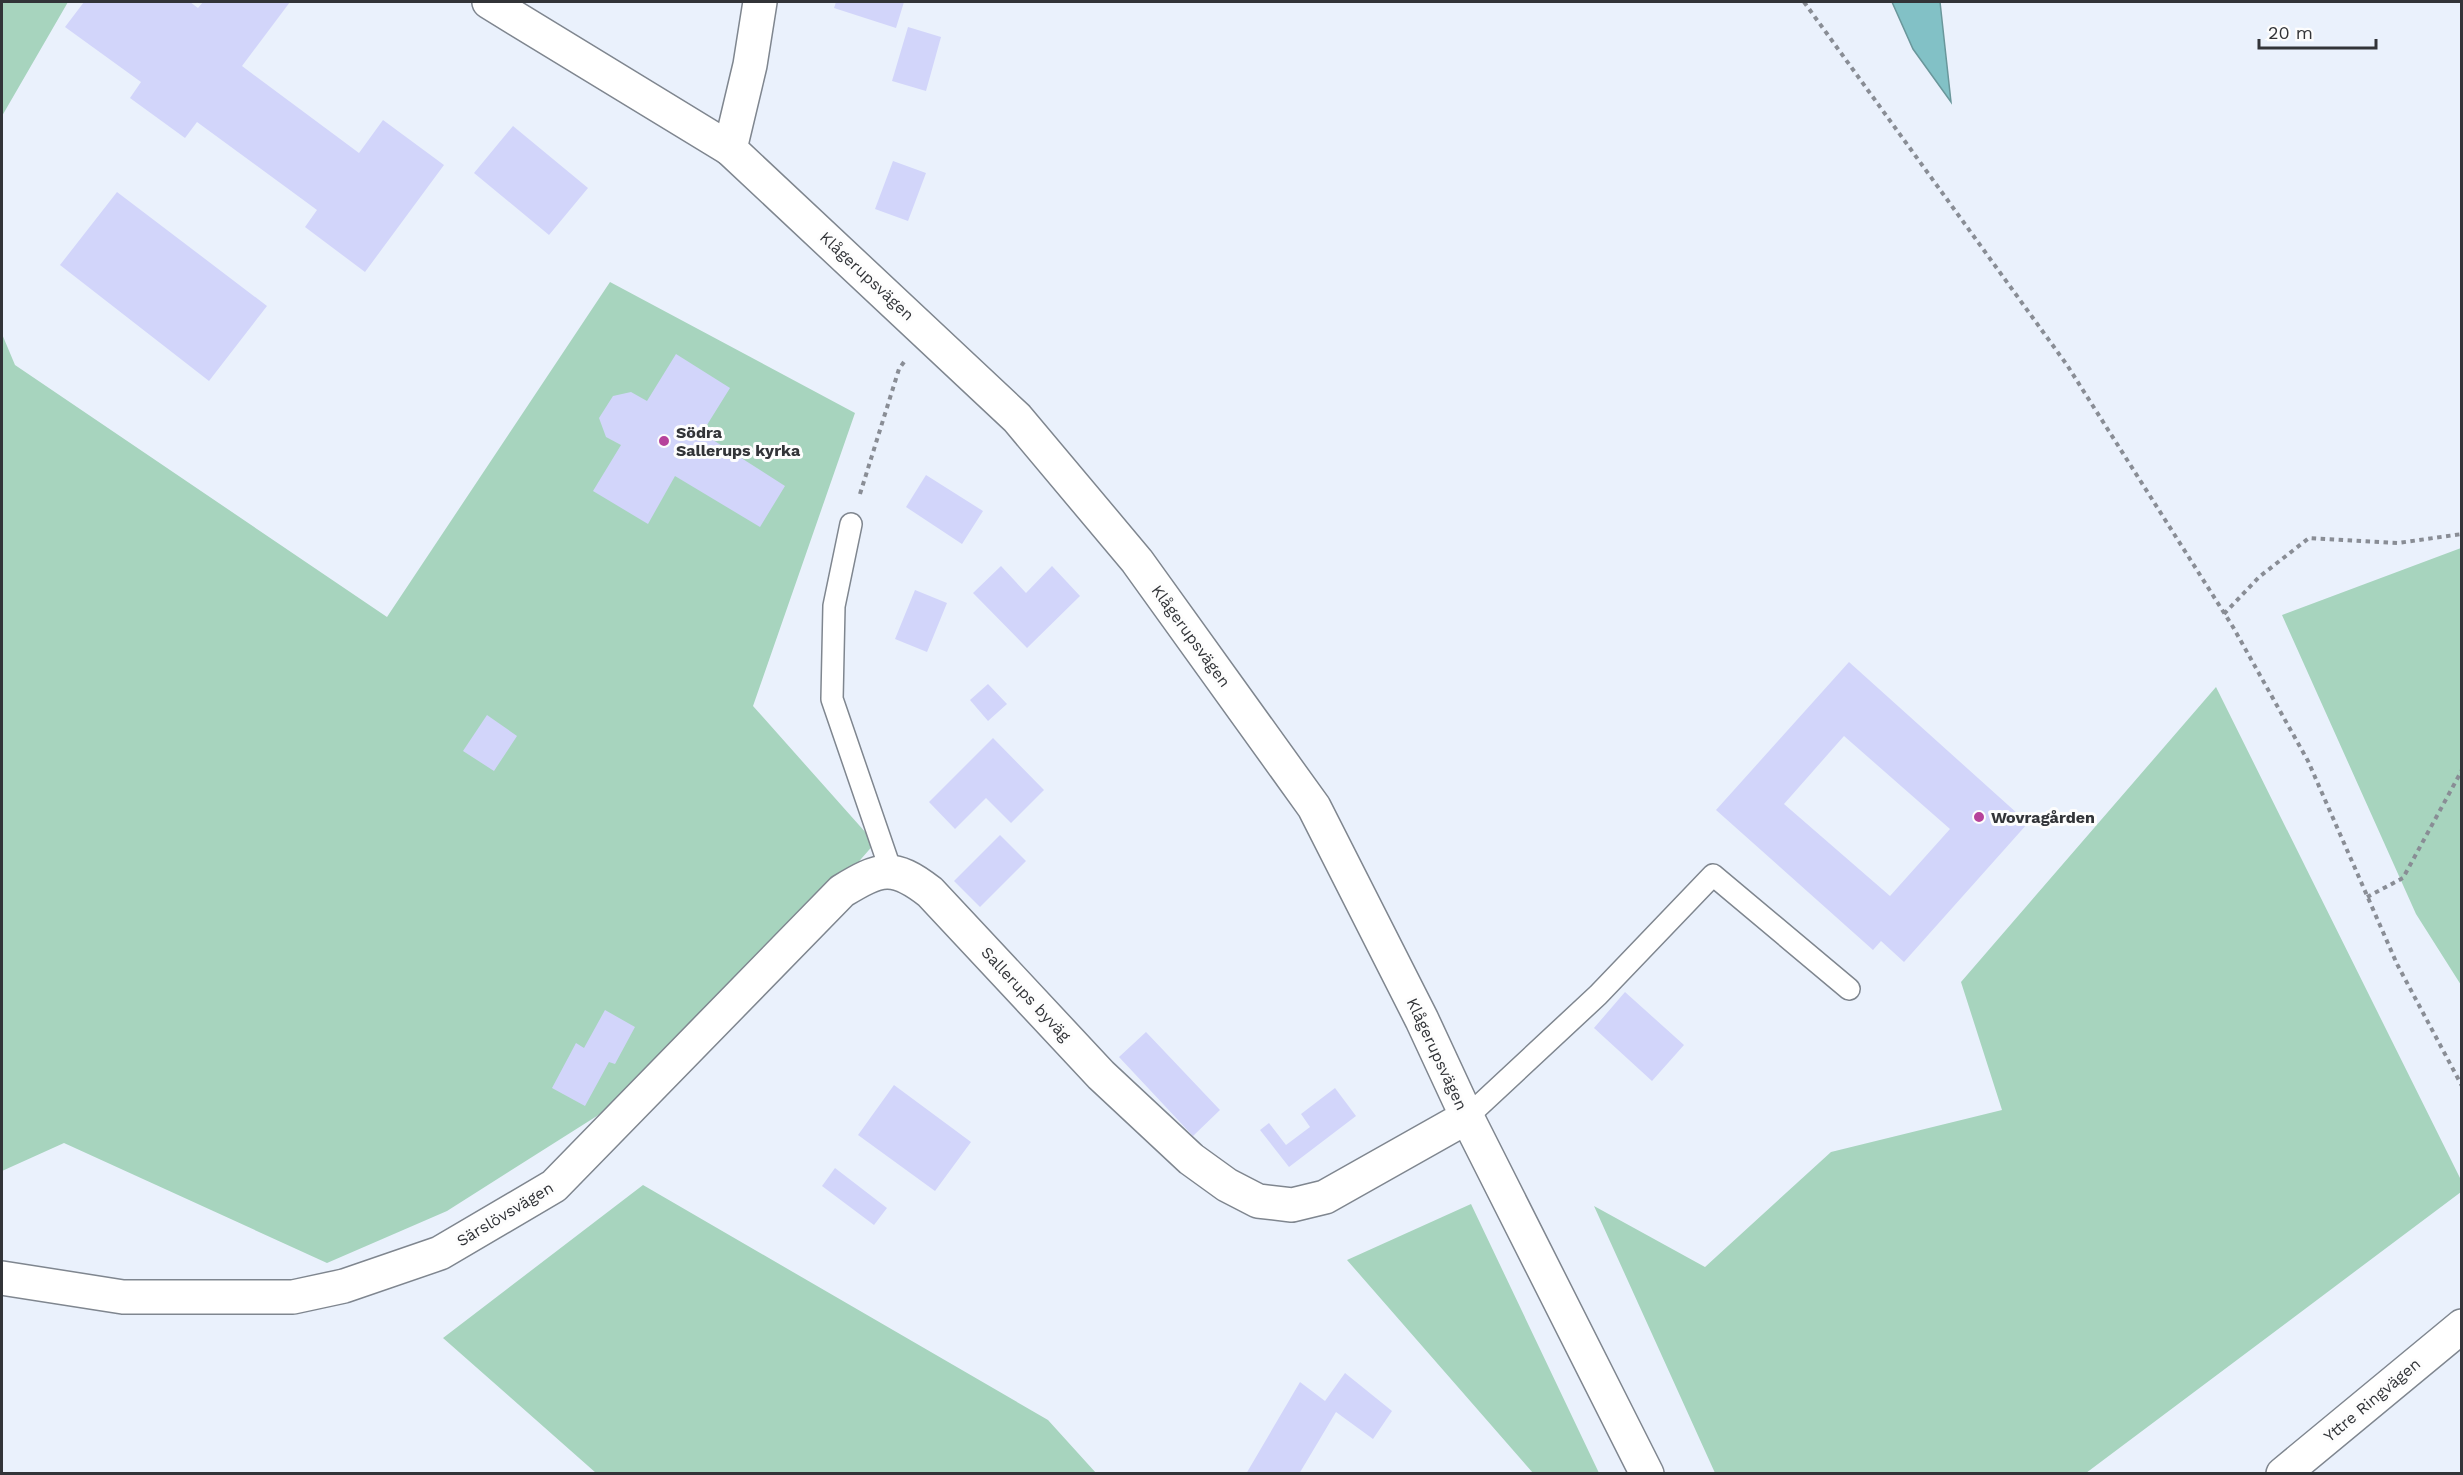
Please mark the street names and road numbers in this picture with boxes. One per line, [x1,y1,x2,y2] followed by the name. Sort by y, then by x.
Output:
[816,228,918,324] street label: Klågerupsvägen
[1148,581,1234,691] street label: Klågerupsvägen
[977,943,1075,1046] street label: Sallerups byväg
[1403,995,1471,1113] street label: Klågerupsvägen
[453,1178,557,1250] street label: Särslövsvägen
[2320,1354,2424,1446] street label: Yttre Ringvägen

